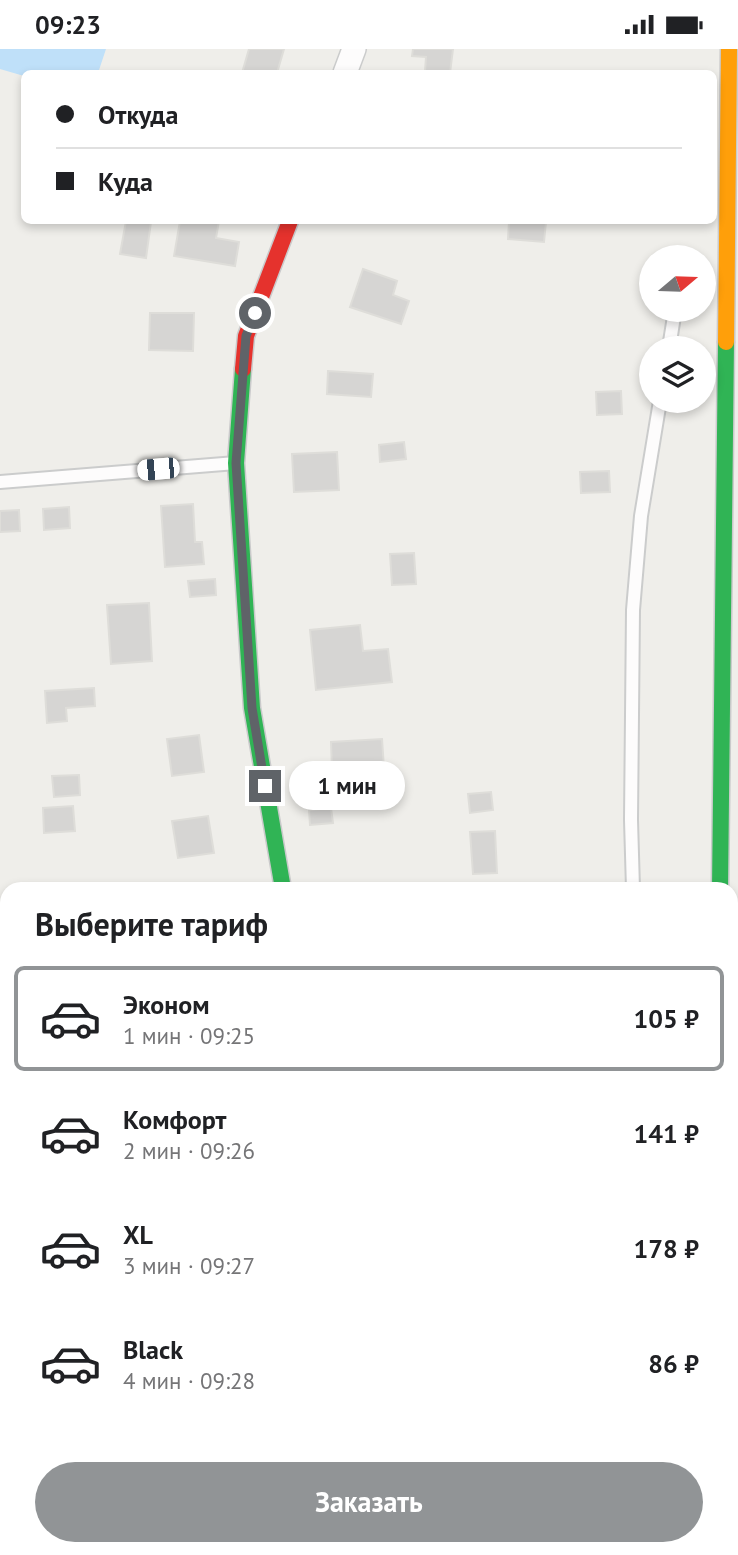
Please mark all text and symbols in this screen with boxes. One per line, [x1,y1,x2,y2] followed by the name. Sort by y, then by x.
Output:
[35,8,101,41] text: 09:23
[98,98,178,131] text: Откуда
[98,165,153,198] text: Куда
[639,245,716,322] north arrow
[639,245,716,413] map controls
[239,297,271,329] route start
[639,336,716,413] button: layers
[137,457,180,481] car
[290,761,405,811] callout: 1 мин
[249,770,281,802] route end
[317,771,377,800] text: 1 мин
[35,903,268,945] text: Выберите тариф
[39,987,102,1050] icon: car
[123,988,210,1021] text: Эконом
[633,1002,699,1035] text: 105 ₽
[123,1021,255,1050] text: 1 мин · 09:25
[39,1102,102,1165] icon: car
[123,1103,226,1136] text: Комфорт
[633,1117,699,1150] text: 141 ₽
[123,1136,255,1165] text: 2 мин · 09:26
[39,1217,102,1280] icon: car
[123,1218,153,1251] text: XL
[633,1232,699,1265] text: 178 ₽
[123,1251,255,1280] text: 3 мин · 09:27
[39,1332,102,1395] icon: car
[123,1333,183,1366] text: Black
[648,1347,699,1380] text: 86 ₽
[123,1366,255,1395] text: 4 мин · 09:28
[35,1462,703,1542] button: Заказать

